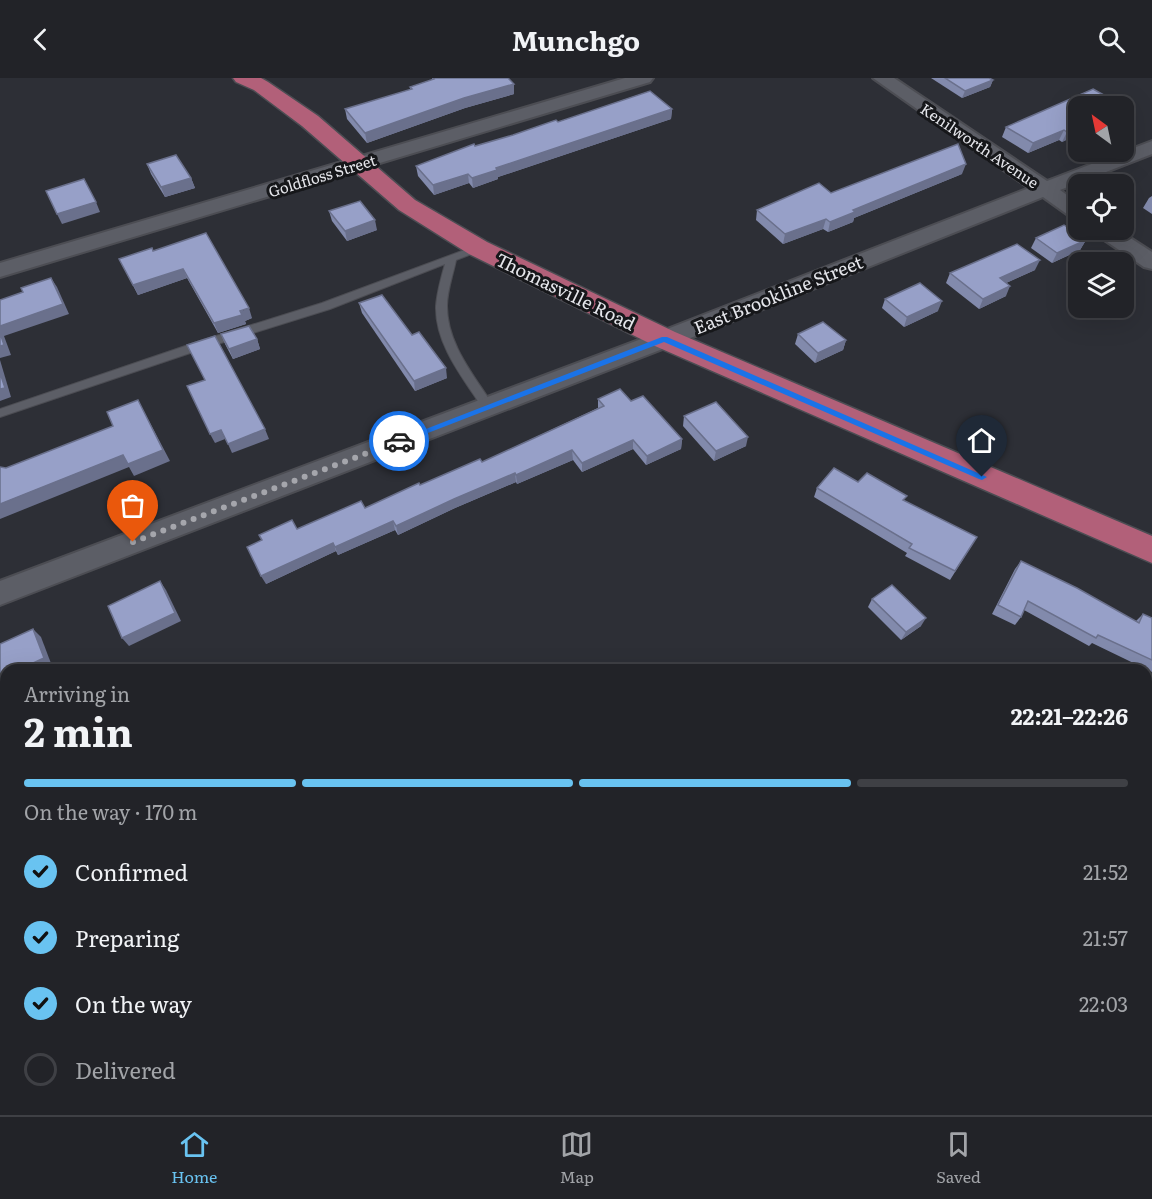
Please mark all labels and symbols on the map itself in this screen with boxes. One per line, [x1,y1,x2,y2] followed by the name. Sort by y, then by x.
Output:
[1068,96,1134,162] north arrow
[916,97,1044,193] street label: Kenilworth Avenue
[265,148,379,202] street label: Goldfloss Street
[492,245,640,337] street label: Thomasville Road
[689,247,867,340] street label: East Brookline Street
[369,411,429,471] courier
[956,415,1007,477] pin
[107,480,158,542] pin

